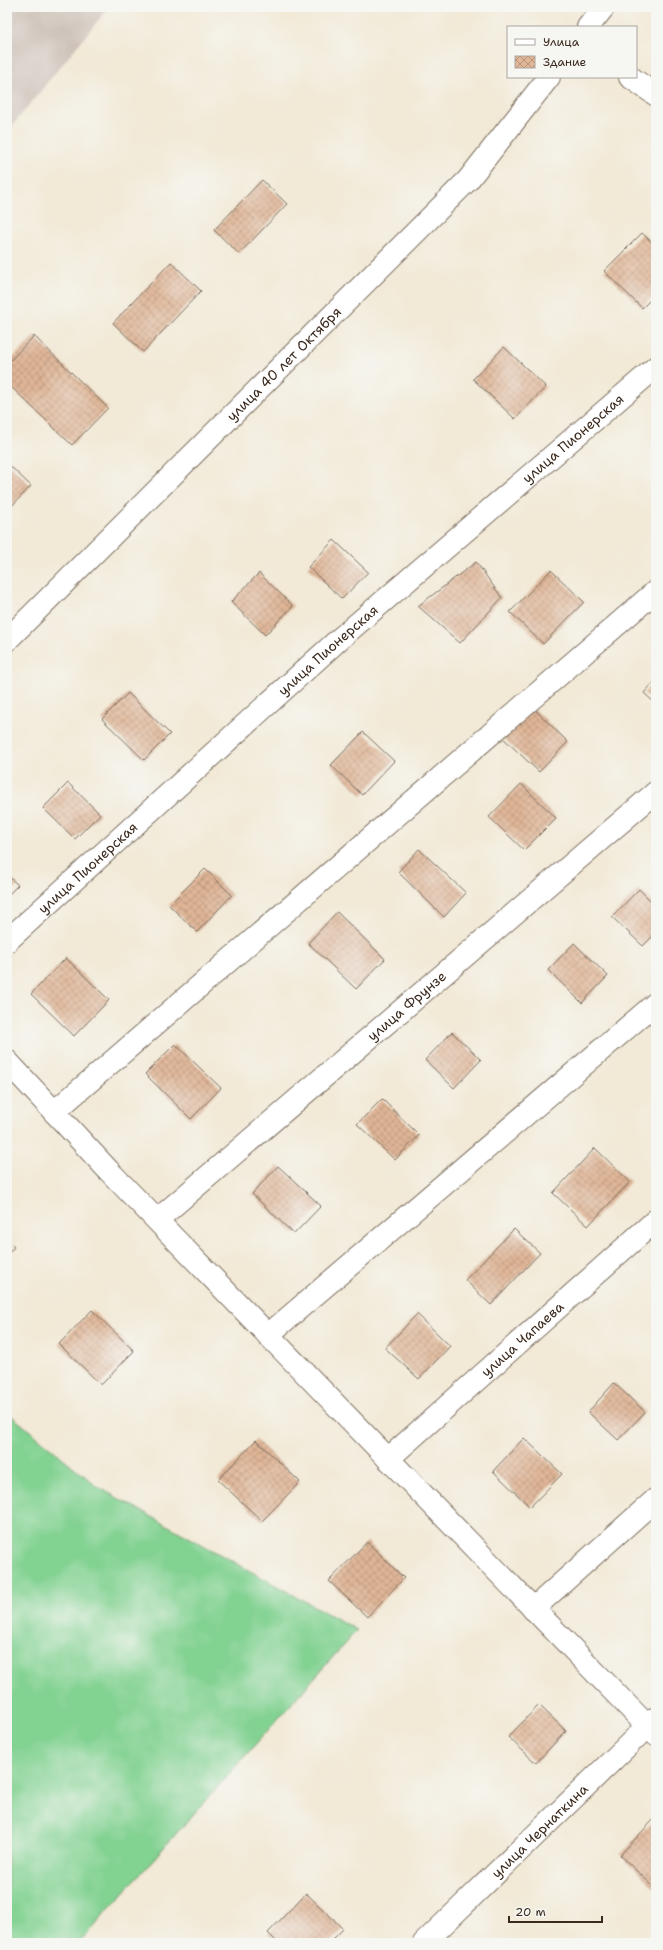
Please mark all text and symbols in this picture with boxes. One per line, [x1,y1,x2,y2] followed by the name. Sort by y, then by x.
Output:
[507,26,637,78] legend
[543,34,580,50] text: Улица
[543,54,587,70] text: Здание
[223,303,345,425] street label: улица 40 лет Октября
[518,390,627,487] street label: улица Пионерская
[274,601,382,700] street label: улица Пионерская
[34,818,141,917] street label: улица Пионерская
[363,967,450,1045] street label: улица Фрунзе
[477,1297,568,1381] street label: улица Чапаева
[487,1780,592,1882] street label: улица Чернаткина
[509,1898,602,1924] scale bar
[515,1904,546,1920] text: 20 m

